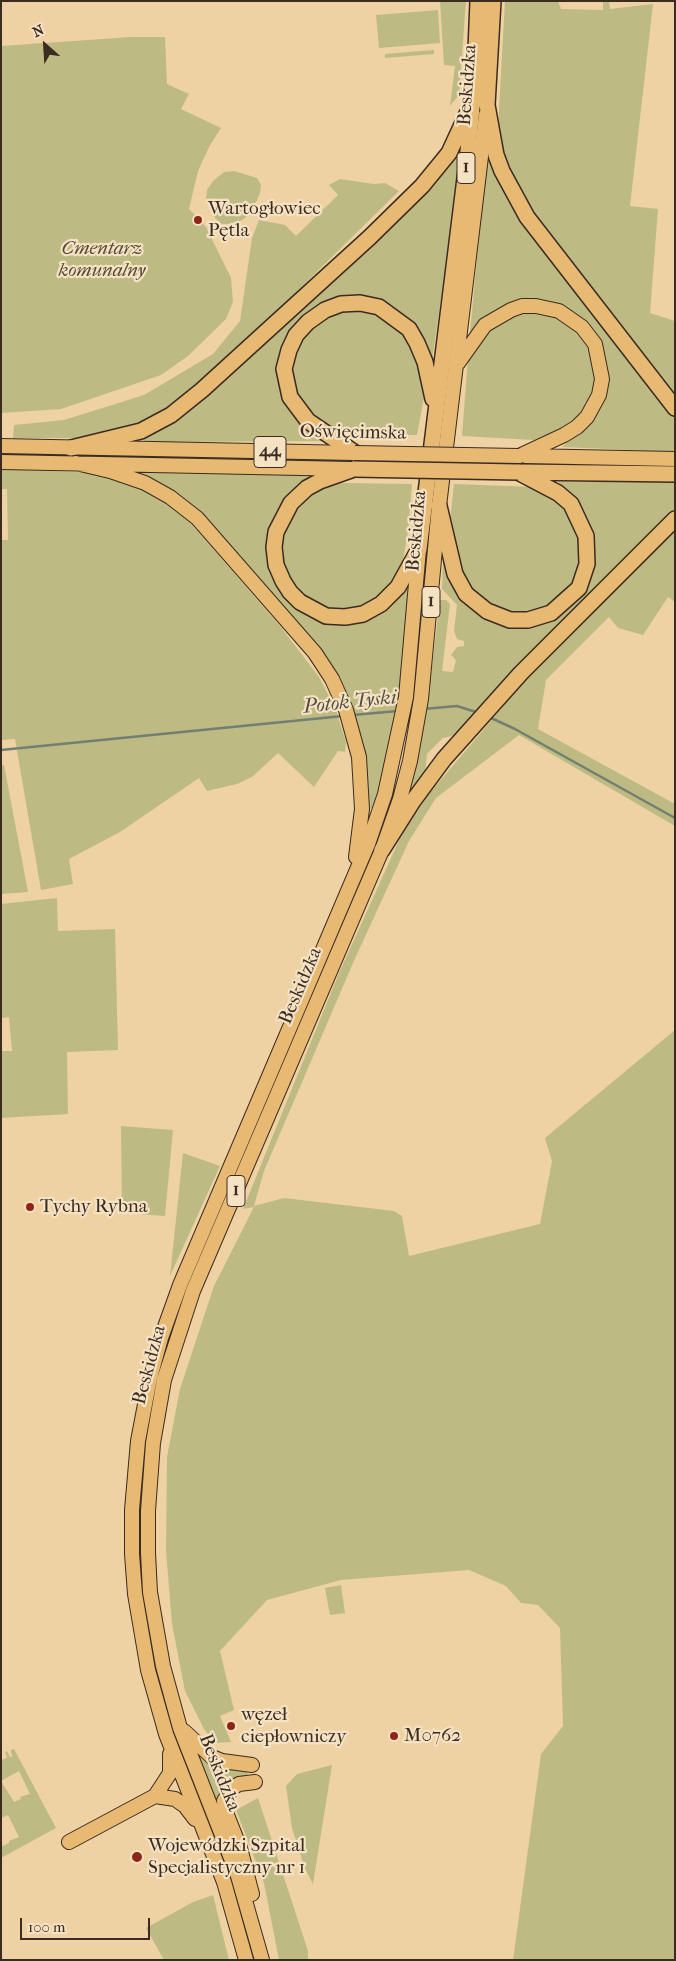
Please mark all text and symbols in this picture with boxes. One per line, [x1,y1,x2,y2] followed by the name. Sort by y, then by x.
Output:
[20,20,70,70] north arrow
[30,21,47,41] text: N
[454,44,482,126] street label: Beskidzka
[457,152,475,184] road number: 1
[208,198,321,242] place label: Wartogłowiec Pętla
[192,214,204,226] marker: Wartogłowiec Pętla
[58,238,146,282] park label: Cmentarz komunalny
[300,421,406,445] street label: Oświęcimska
[254,437,286,468] road number: 44
[402,490,432,572] street label: Beskidzka
[422,586,440,618] road number: 1
[302,686,398,720] water label: Potok Tyski
[275,944,327,1028] street label: Beskidzka
[227,1176,245,1206] road number: 1
[40,1196,148,1218] place label: Tychy Rybna
[24,1201,36,1213] marker: Tychy Rybna
[128,1323,172,1407] street label: Beskidzka
[241,1704,346,1748] place label: węzeł ciepłowniczy
[225,1720,237,1732] marker: węzeł ciepłowniczy
[404,1725,461,1747] place label: M0762
[388,1730,400,1742] marker: M0762
[193,1731,245,1815] street label: Beskidzka
[148,1835,305,1879] place label: Wojewódzki Szpital Specjalistyczny nr 1
[130,1850,144,1864] marker: Wojewódzki Szpital Specjalistyczny nr 1
[22,1908,152,1940] scale bar
[28,1918,66,1936] text: 100 m

